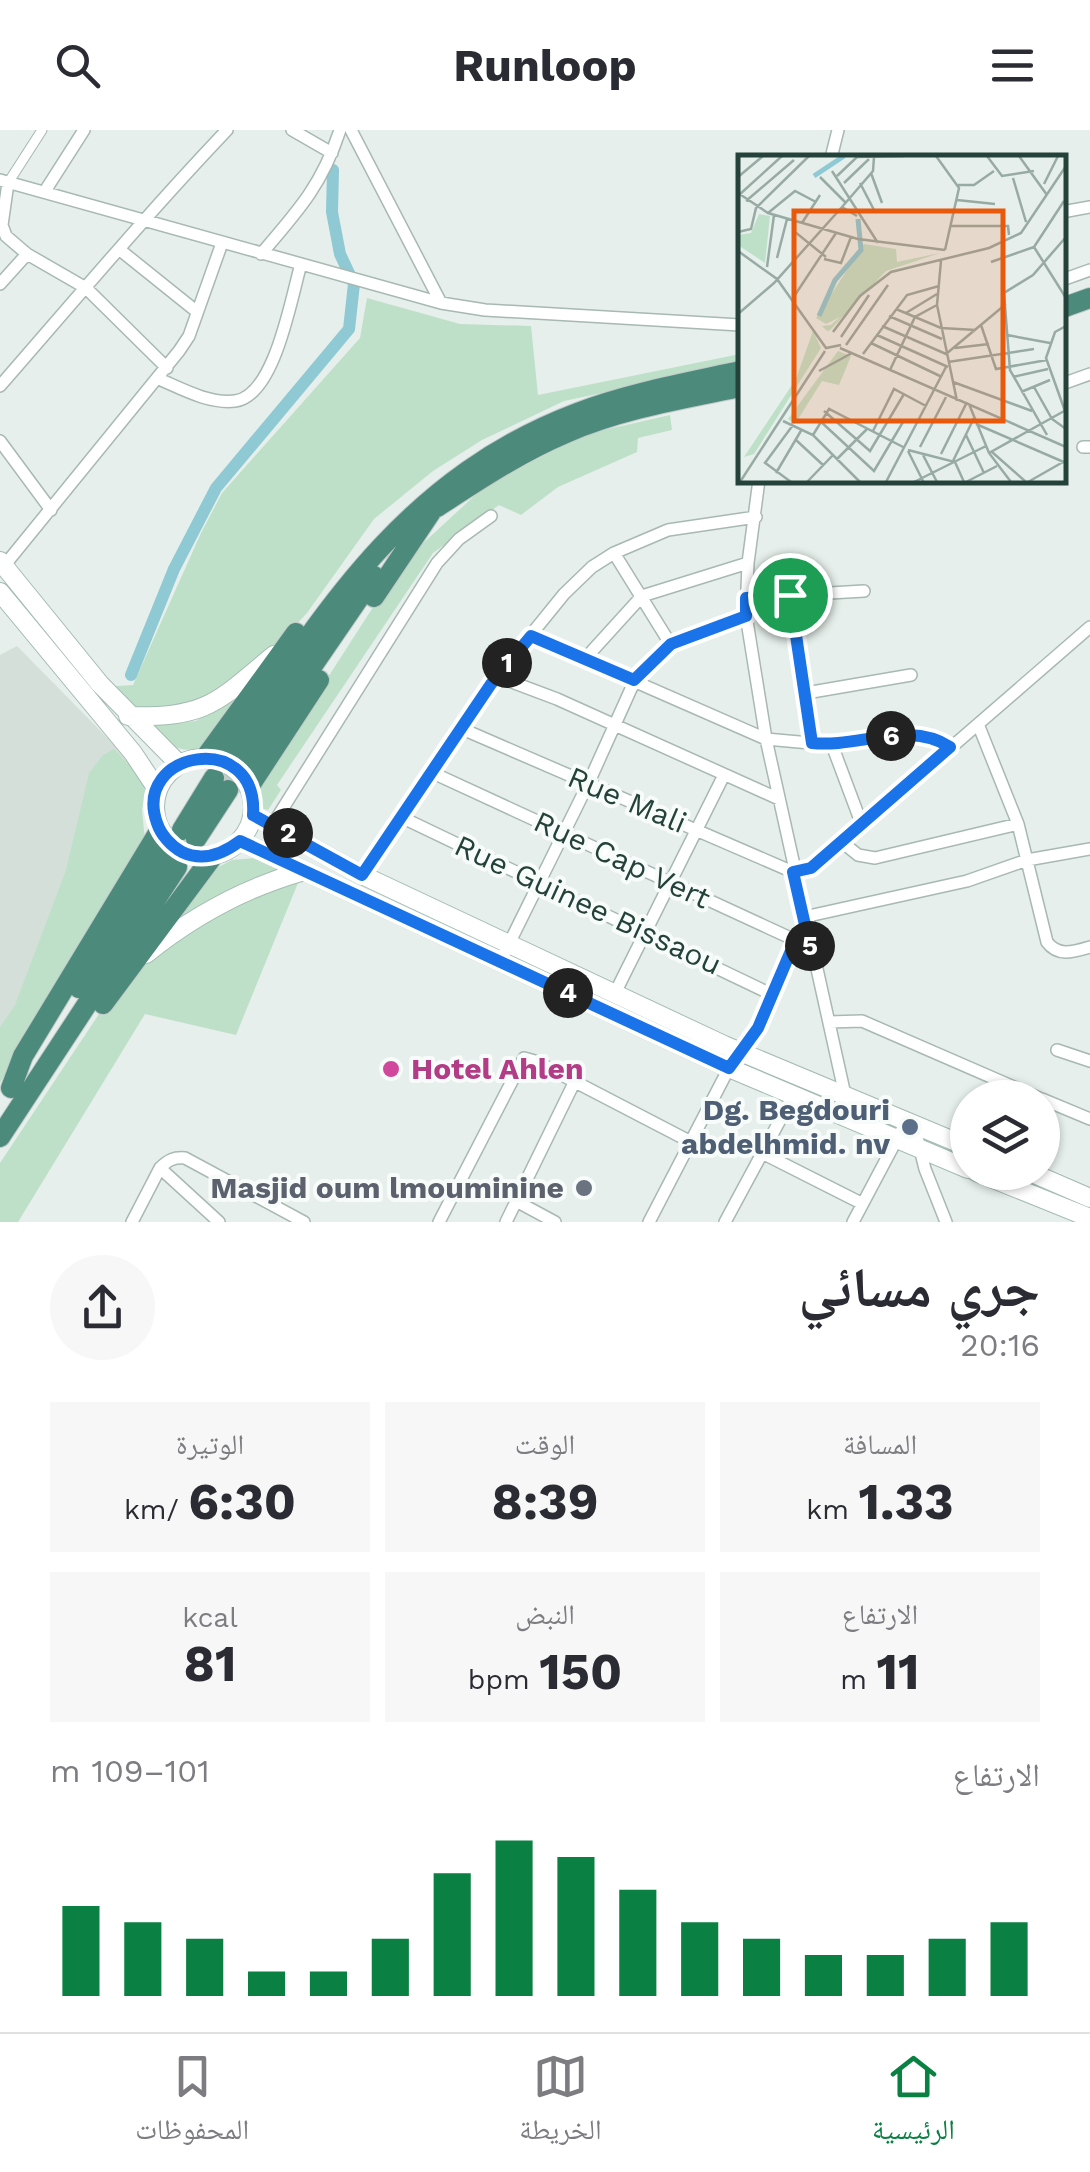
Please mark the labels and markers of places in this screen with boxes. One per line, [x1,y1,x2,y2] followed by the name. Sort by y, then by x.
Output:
[748,553,833,638] pin
[482,638,532,688] pin: 1
[866,711,916,761] pin: 6
[263,808,313,858] pin: 2
[785,921,835,971] pin: 5
[543,968,593,1018] pin: 4
[411,1051,584,1086] place label: Hotel Ahlen
[380,1058,402,1080] marker: Hotel Ahlen
[681,1092,890,1161] place label: Dg. Begdouri abdelhmid. nv
[899,1116,921,1138] marker: Dg. Begdouri abdelhmid. nv
[210,1170,564,1205] place label: Masjid oum lmouminine
[573,1177,595,1199] marker: Masjid oum lmouminine

